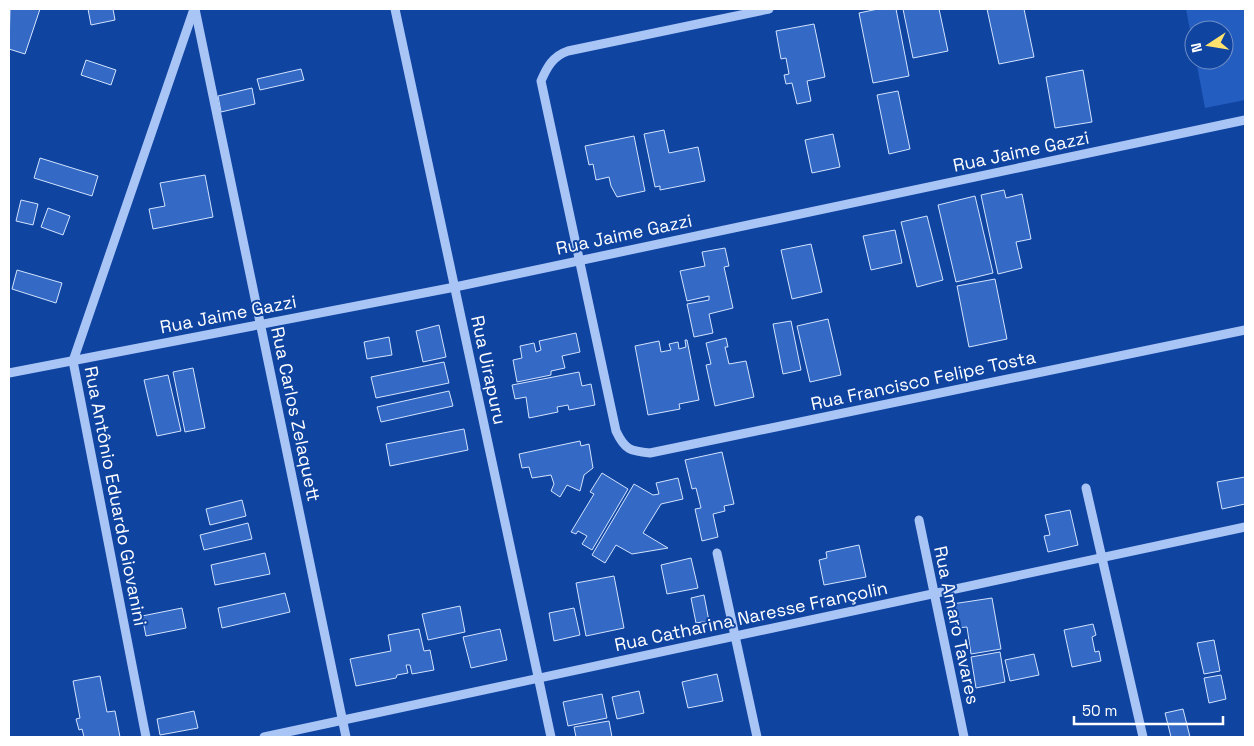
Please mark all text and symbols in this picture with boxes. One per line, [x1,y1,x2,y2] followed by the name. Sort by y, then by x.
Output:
[1184,20,1234,70] north arrow
[1187,41,1206,54] text: N
[951,125,1091,177] street label: Rua Jaime Gazzi
[554,208,694,260] street label: Rua Jaime Gazzi
[158,289,298,339] street label: Rua Jaime Gazzi
[466,313,512,427] street label: Rua Uirapuru
[266,324,326,504] street label: Rua Carlos Zelaquett
[808,345,1038,415] street label: Rua Francisco Felipe Tosta
[80,364,152,628] street label: Rua Antônio Eduardo Giovanini
[929,544,985,706] street label: Rua Amaro Tavares
[612,576,890,656] street label: Rua Catharina Naresse Françolin
[1074,694,1223,726] scale bar
[1082,701,1117,720] text: 50 m

